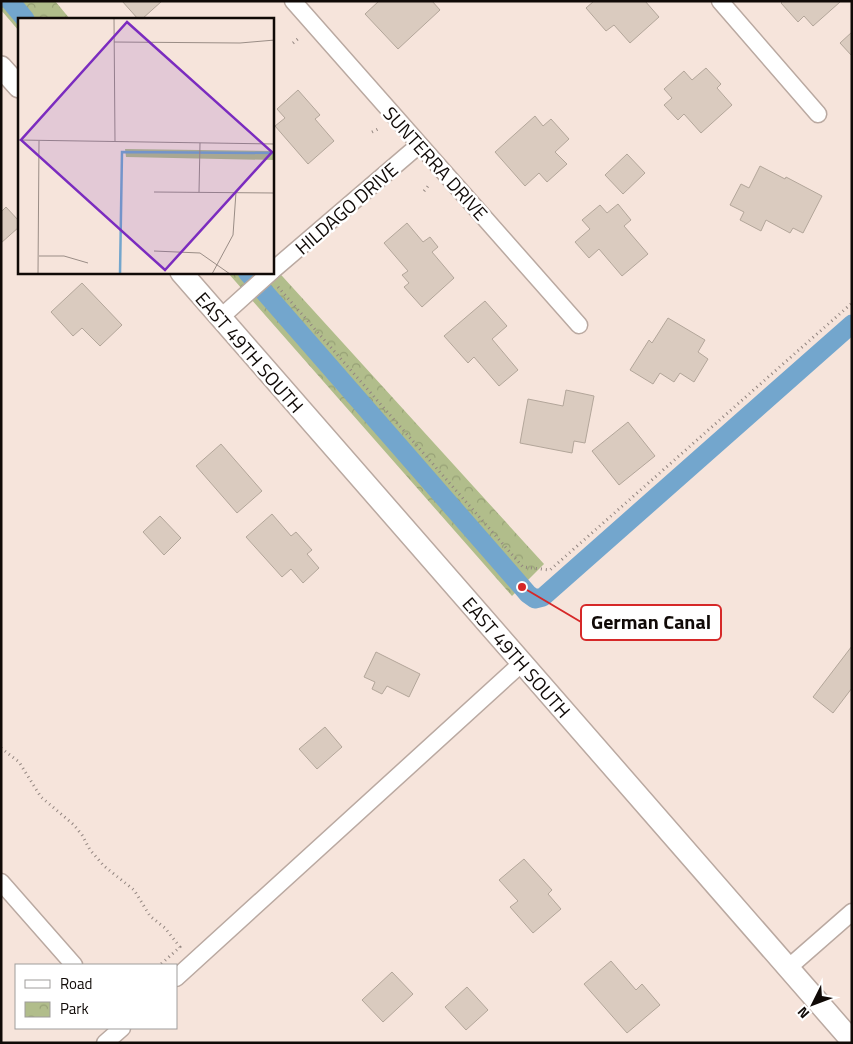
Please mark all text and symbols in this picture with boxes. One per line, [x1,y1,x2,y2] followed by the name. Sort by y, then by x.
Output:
[18,18,274,274] inset map
[377,99,495,227] street label: SUNTERRA DRIVE
[288,155,404,261] street label: HILDAGO DRIVE
[189,285,311,419] street label: EAST 49TH SOUTH
[456,590,578,724] street label: EAST 49TH SOUTH
[581,605,721,640] callout: German Canal
[591,606,711,637] text: German Canal
[15,964,178,1029] legend
[60,972,92,995] text: Road
[788,979,838,1029] north arrow
[60,997,89,1020] text: Park
[792,1002,814,1024] text: N

